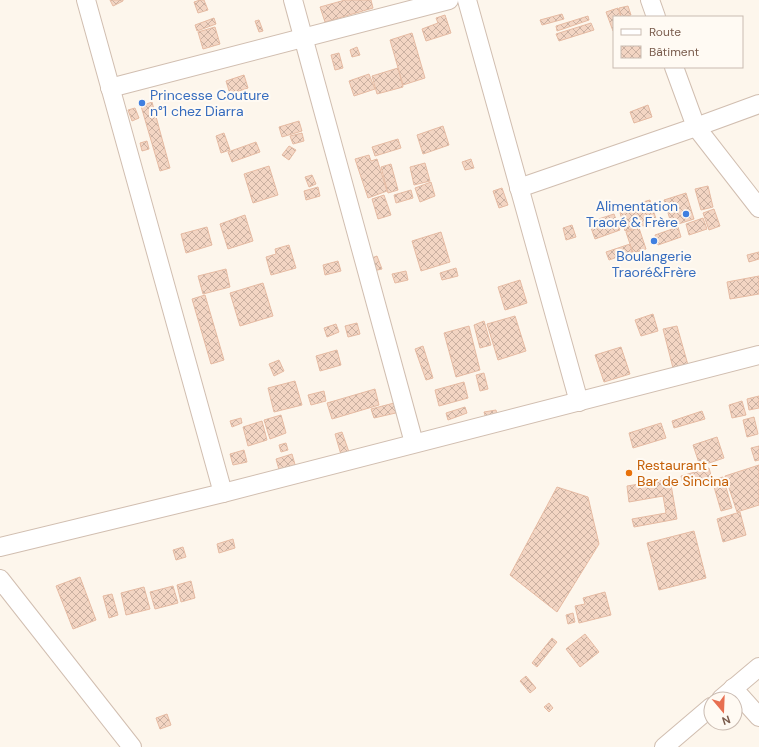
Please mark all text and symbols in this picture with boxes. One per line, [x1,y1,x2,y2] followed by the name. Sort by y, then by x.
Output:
[613,16,743,68] legend
[649,24,681,40] text: Route
[649,44,700,60] text: Bâtiment
[150,86,269,120] place label: Princesse Couture n°1 chez Diarra
[137,98,147,108] marker: Princesse Couture n°1 chez Diarra
[586,197,678,231] place label: Alimentation Traoré & Frère
[681,209,691,219] marker: Alimentation Traoré & Frère
[649,236,659,246] marker: Boulangerie Traoré&Frère
[612,247,696,281] place label: Boulangerie Traoré&Frère
[637,456,729,490] place label: Restaurant - Bar de Sincina
[624,468,634,478] marker: Restaurant - Bar de Sincina
[703,691,743,731] north arrow
[720,713,732,728] text: N

